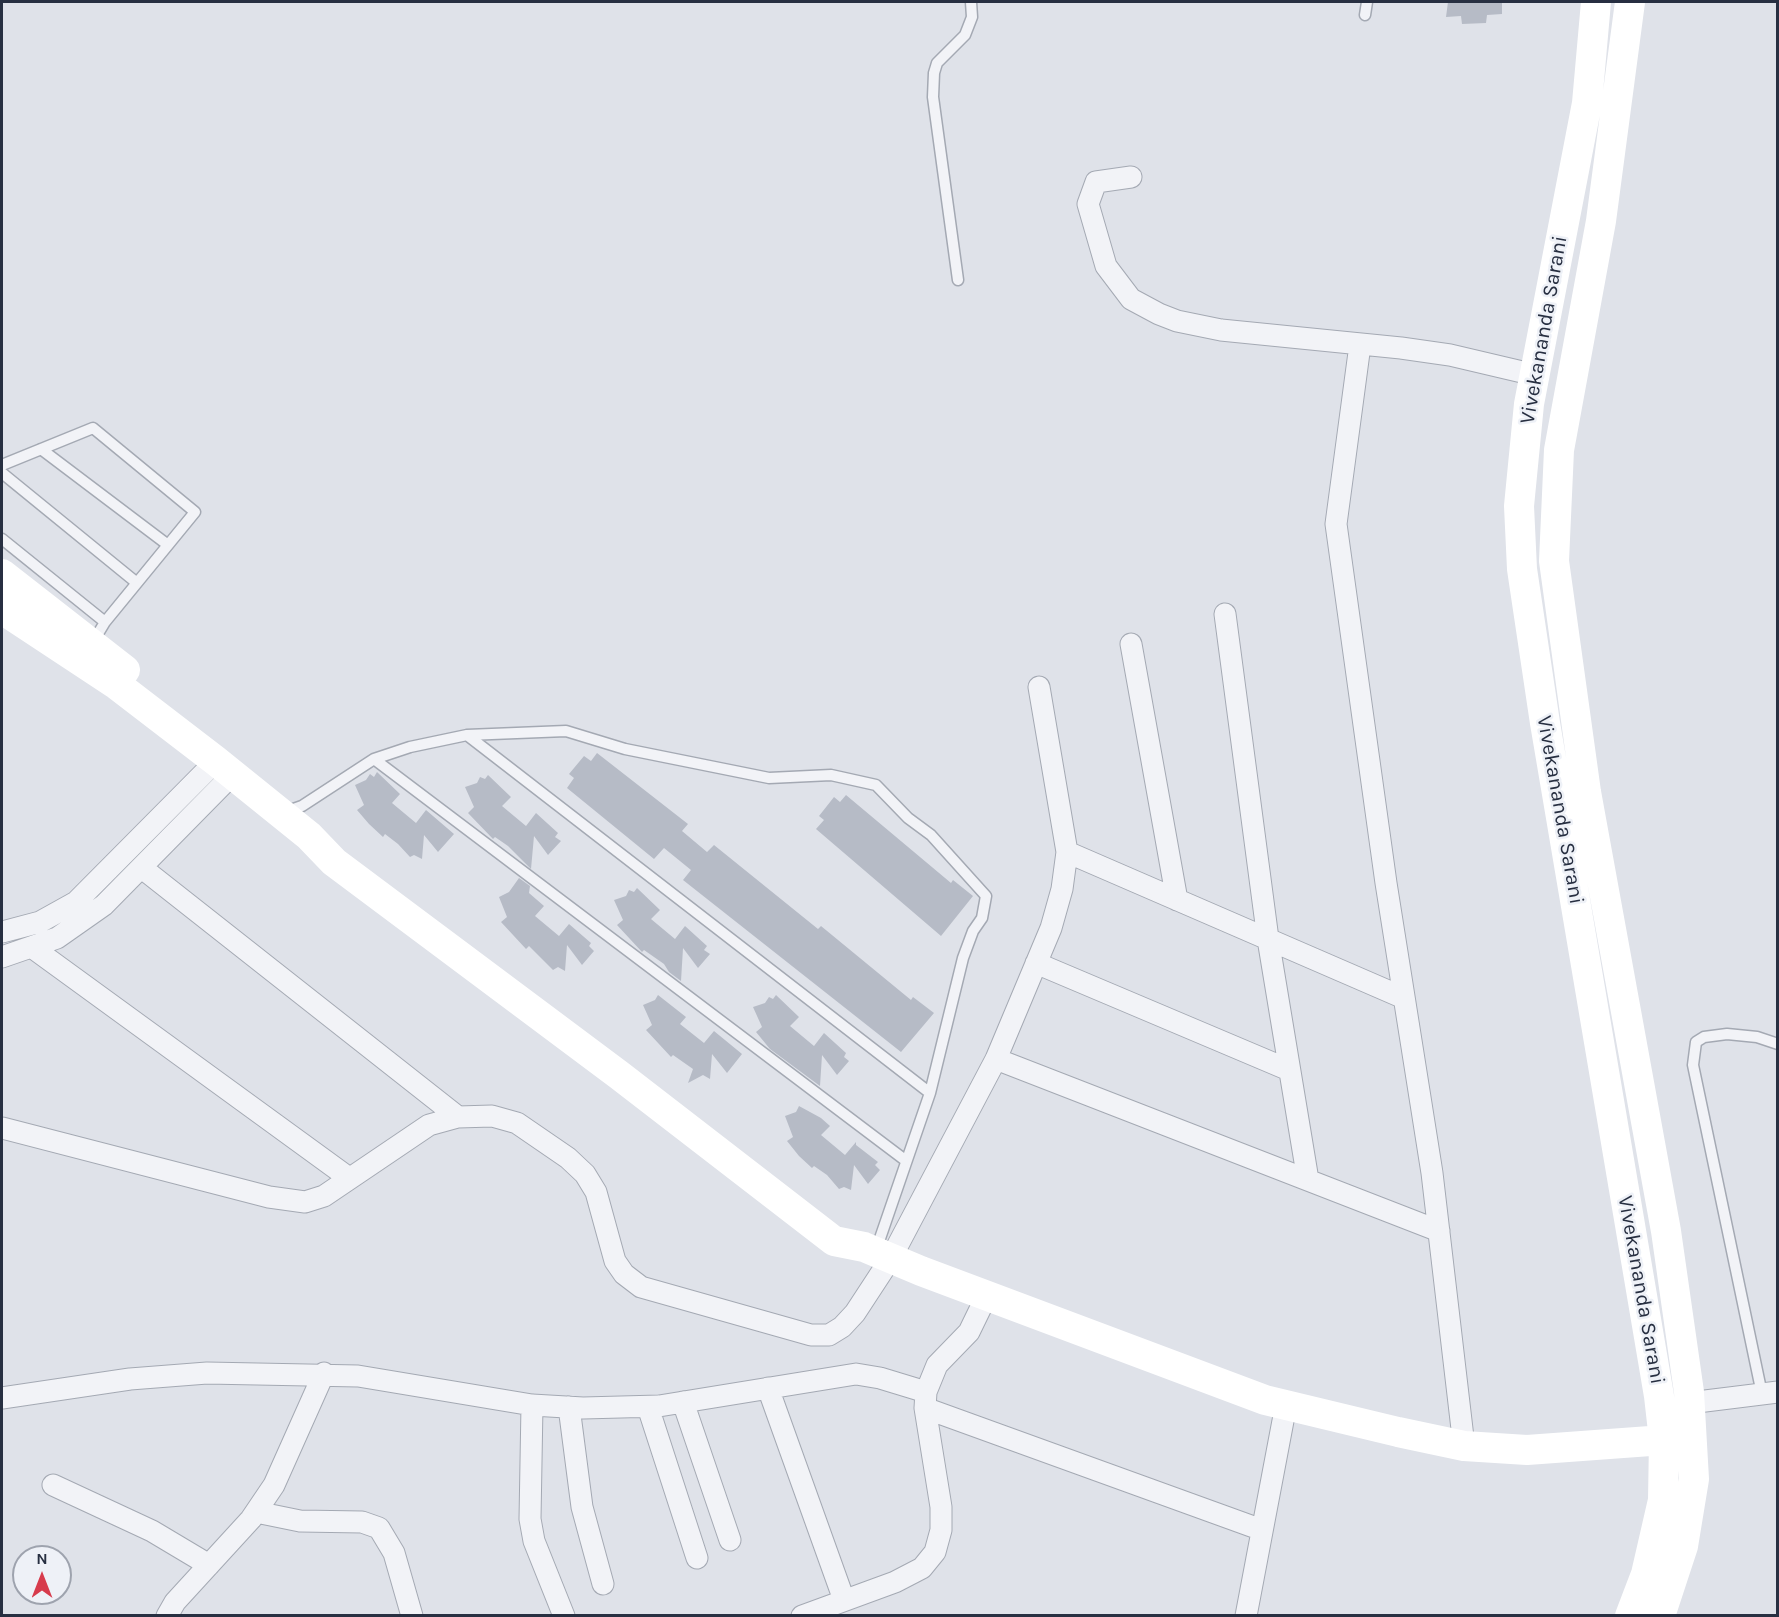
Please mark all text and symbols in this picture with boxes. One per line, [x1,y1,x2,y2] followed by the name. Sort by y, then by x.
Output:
[1515,234,1573,426] street label: Vivekananda Sarani
[1531,714,1589,906] street label: Vivekananda Sarani
[1612,1194,1670,1386] street label: Vivekananda Sarani
[12,1545,72,1605] north arrow
[36,1549,48,1568] text: N

